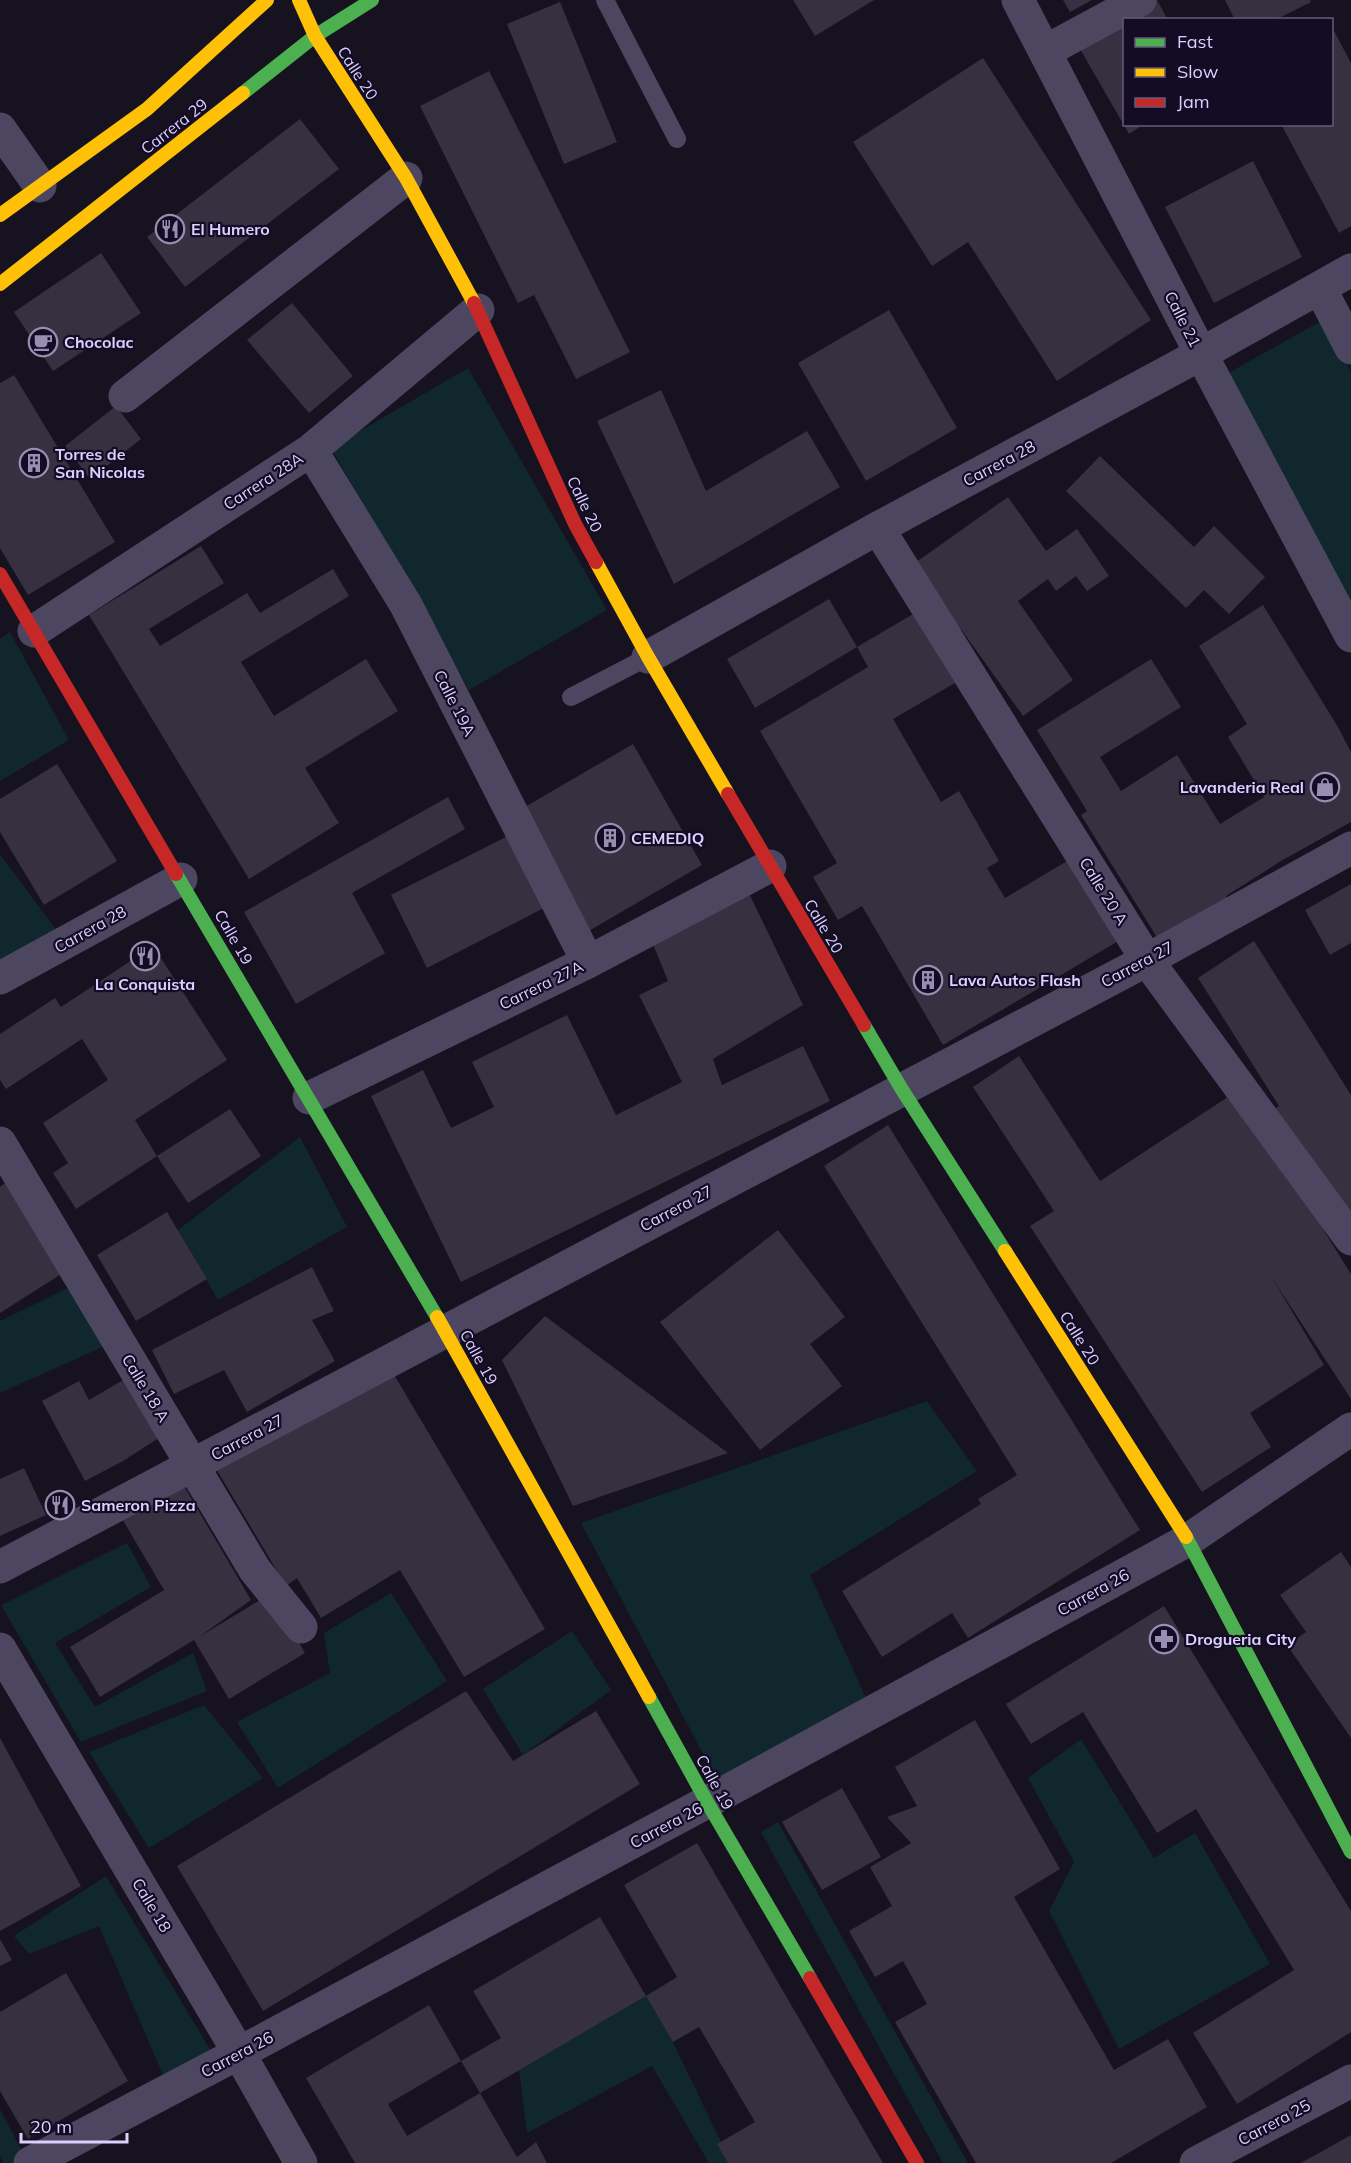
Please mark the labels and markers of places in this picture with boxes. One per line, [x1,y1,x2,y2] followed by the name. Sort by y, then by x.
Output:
[154,213,186,245] restaurant icon: El Humero
[191,219,270,239] place label: El Humero
[27,326,59,358] cafe icon: Chocolac
[64,332,134,352] place label: Chocolac
[55,444,145,482] place label: Torres de San Nicolas
[18,447,50,479] building icon: Torres de San Nicolas
[1309,771,1341,803] shop icon: Lavanderia Real
[1180,777,1304,797] place label: Lavanderia Real
[594,822,626,854] building icon: CEMEDIQ
[631,828,704,848] place label: CEMEDIQ
[129,940,161,972] restaurant icon: La Conquista
[912,964,944,996] building icon: Lava Autos Flash
[949,970,1081,990] place label: Lava Autos Flash
[95,974,195,994] place label: La Conquista
[44,1489,76,1521] restaurant icon: Sameron Pizza
[81,1495,196,1515] place label: Sameron Pizza
[1148,1623,1180,1655] pharmacy icon: Drogueria City
[1185,1629,1296,1649] place label: Drogueria City

